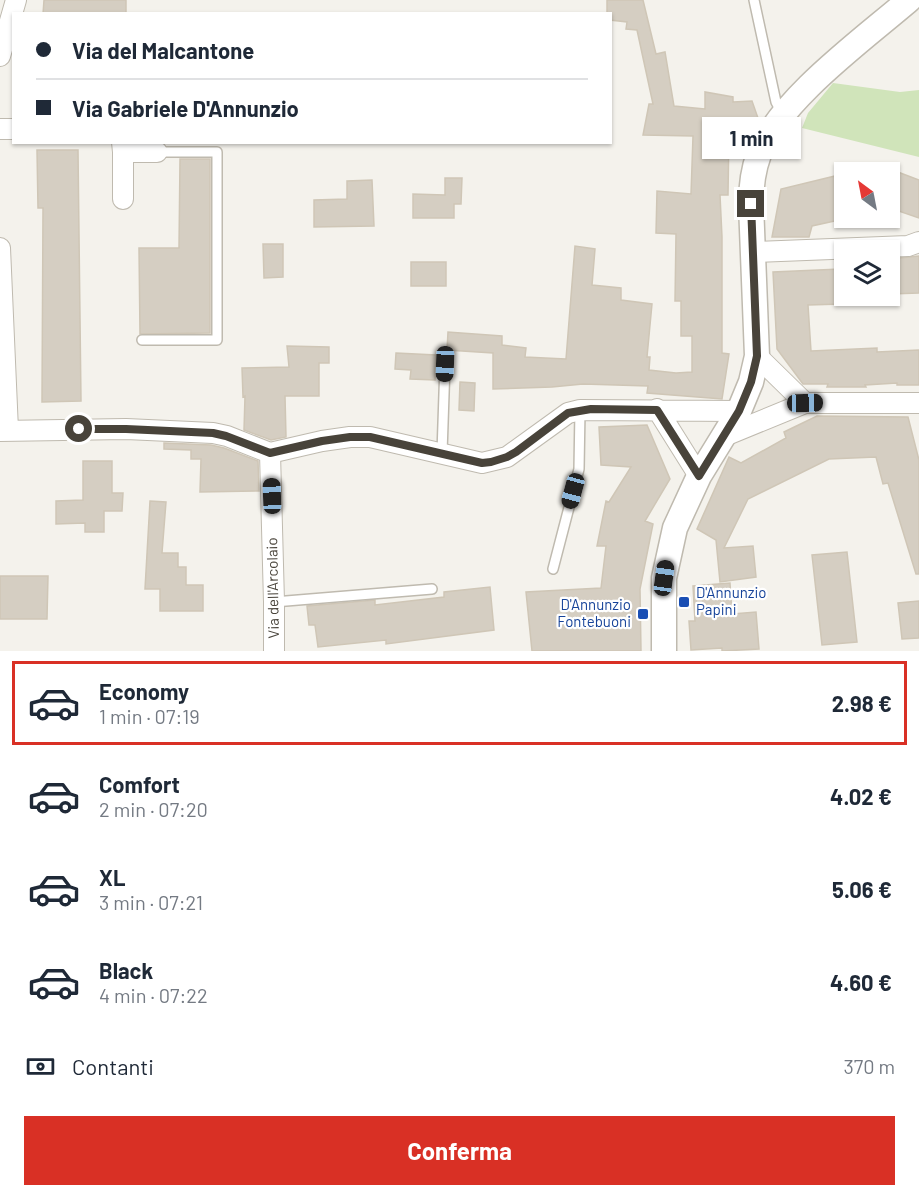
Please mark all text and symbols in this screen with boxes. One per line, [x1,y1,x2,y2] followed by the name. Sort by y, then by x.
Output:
[72,37,254,63] text: Via del Malcantone
[72,95,299,121] text: Via Gabriele D'Annunzio
[702,117,801,159] callout: 1 min
[730,126,773,150] text: 1 min
[834,162,900,228] north arrow
[834,162,900,306] map controls
[737,190,764,217] route end
[834,240,900,306] button: layers
[435,346,455,382] car
[787,394,823,412] car
[65,415,92,442] route start
[560,471,586,511] car
[262,478,282,514] car
[262,537,282,639] street label: Via dell'Arcolaio
[653,559,675,597] car
[696,583,766,618] place label: D'Annunzio Papini
[557,595,631,630] place label: D'Annunzio Fontebuoni
[677,595,691,609] marker: D'Annunzio Papini
[636,607,650,621] marker: D'Annunzio Fontebuoni
[27,676,81,730] icon: car
[99,678,189,704] text: Economy
[832,690,892,716] text: 2.98 €
[99,704,200,728] text: 1 min · 07:19
[27,769,81,823] icon: car
[99,771,180,797] text: Comfort
[830,783,892,809] text: 4.02 €
[99,797,208,821] text: 2 min · 07:20
[27,862,81,916] icon: car
[99,864,125,890] text: XL
[832,876,892,902] text: 5.06 €
[99,890,203,914] text: 3 min · 07:21
[27,955,81,1009] icon: car
[99,957,153,983] text: Black
[830,969,892,995] text: 4.60 €
[99,983,208,1007] text: 4 min · 07:22
[24,1050,57,1083] icon: cash
[72,1053,154,1079] text: Contanti
[843,1054,895,1078] text: 370 m
[24,1116,895,1185] button: Conferma

